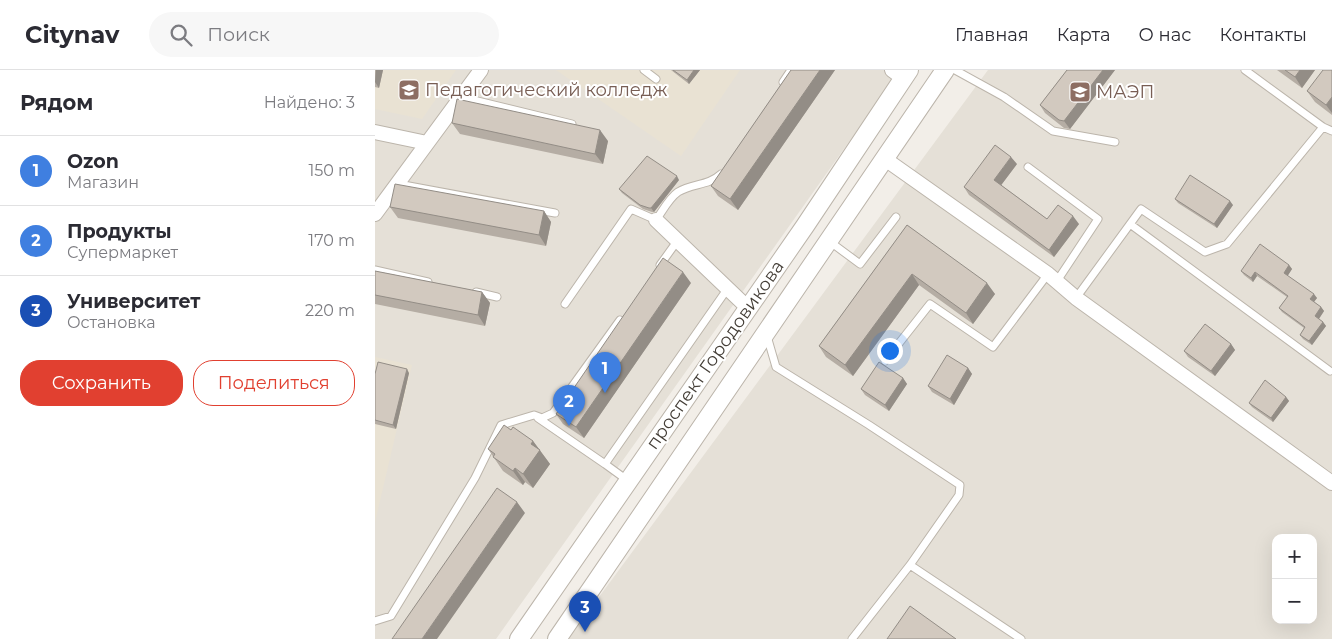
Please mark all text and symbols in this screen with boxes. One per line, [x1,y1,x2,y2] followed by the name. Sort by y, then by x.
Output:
[149,12,499,57] search box
[25,20,119,49] text: Citynav
[167,21,195,49] icon: search
[207,23,270,46] text: Поиск
[955,24,1029,46] text: Главная
[1057,24,1111,46] text: Карта
[1139,24,1191,46] text: О нас
[1219,24,1307,46] text: Контакты
[397,78,421,102] school or university icon: Педагогический колледж
[425,79,667,101] place label: Педагогический колледж
[1068,80,1092,104] school or university icon: МАЭП
[1096,81,1154,103] place label: МАЭП
[20,90,93,115] text: Рядом
[264,93,355,112] text: Найдено: 3
[67,150,119,173] text: Ozon
[33,161,39,180] text: 1
[308,161,355,180] text: 150 m
[67,173,139,192] text: Магазин
[67,220,171,243] text: Продукты
[31,231,41,250] text: 2
[308,231,355,250] text: 170 m
[67,243,178,262] text: Супермаркет
[641,256,789,454] street label: проспект Городовикова
[67,290,201,313] text: Университет
[31,301,41,320] text: 3
[305,301,355,320] text: 220 m
[67,313,156,332] text: Остановка
[877,338,903,364] your location
[589,352,621,393] pin: 1
[20,360,183,406] button: Сохранить
[193,360,355,406] button: Поделиться
[553,385,585,426] pin: 2
[1272,534,1317,624] map controls
[1272,534,1317,579] button: +
[1272,579,1317,624] button: −
[569,591,601,632] pin: 3

